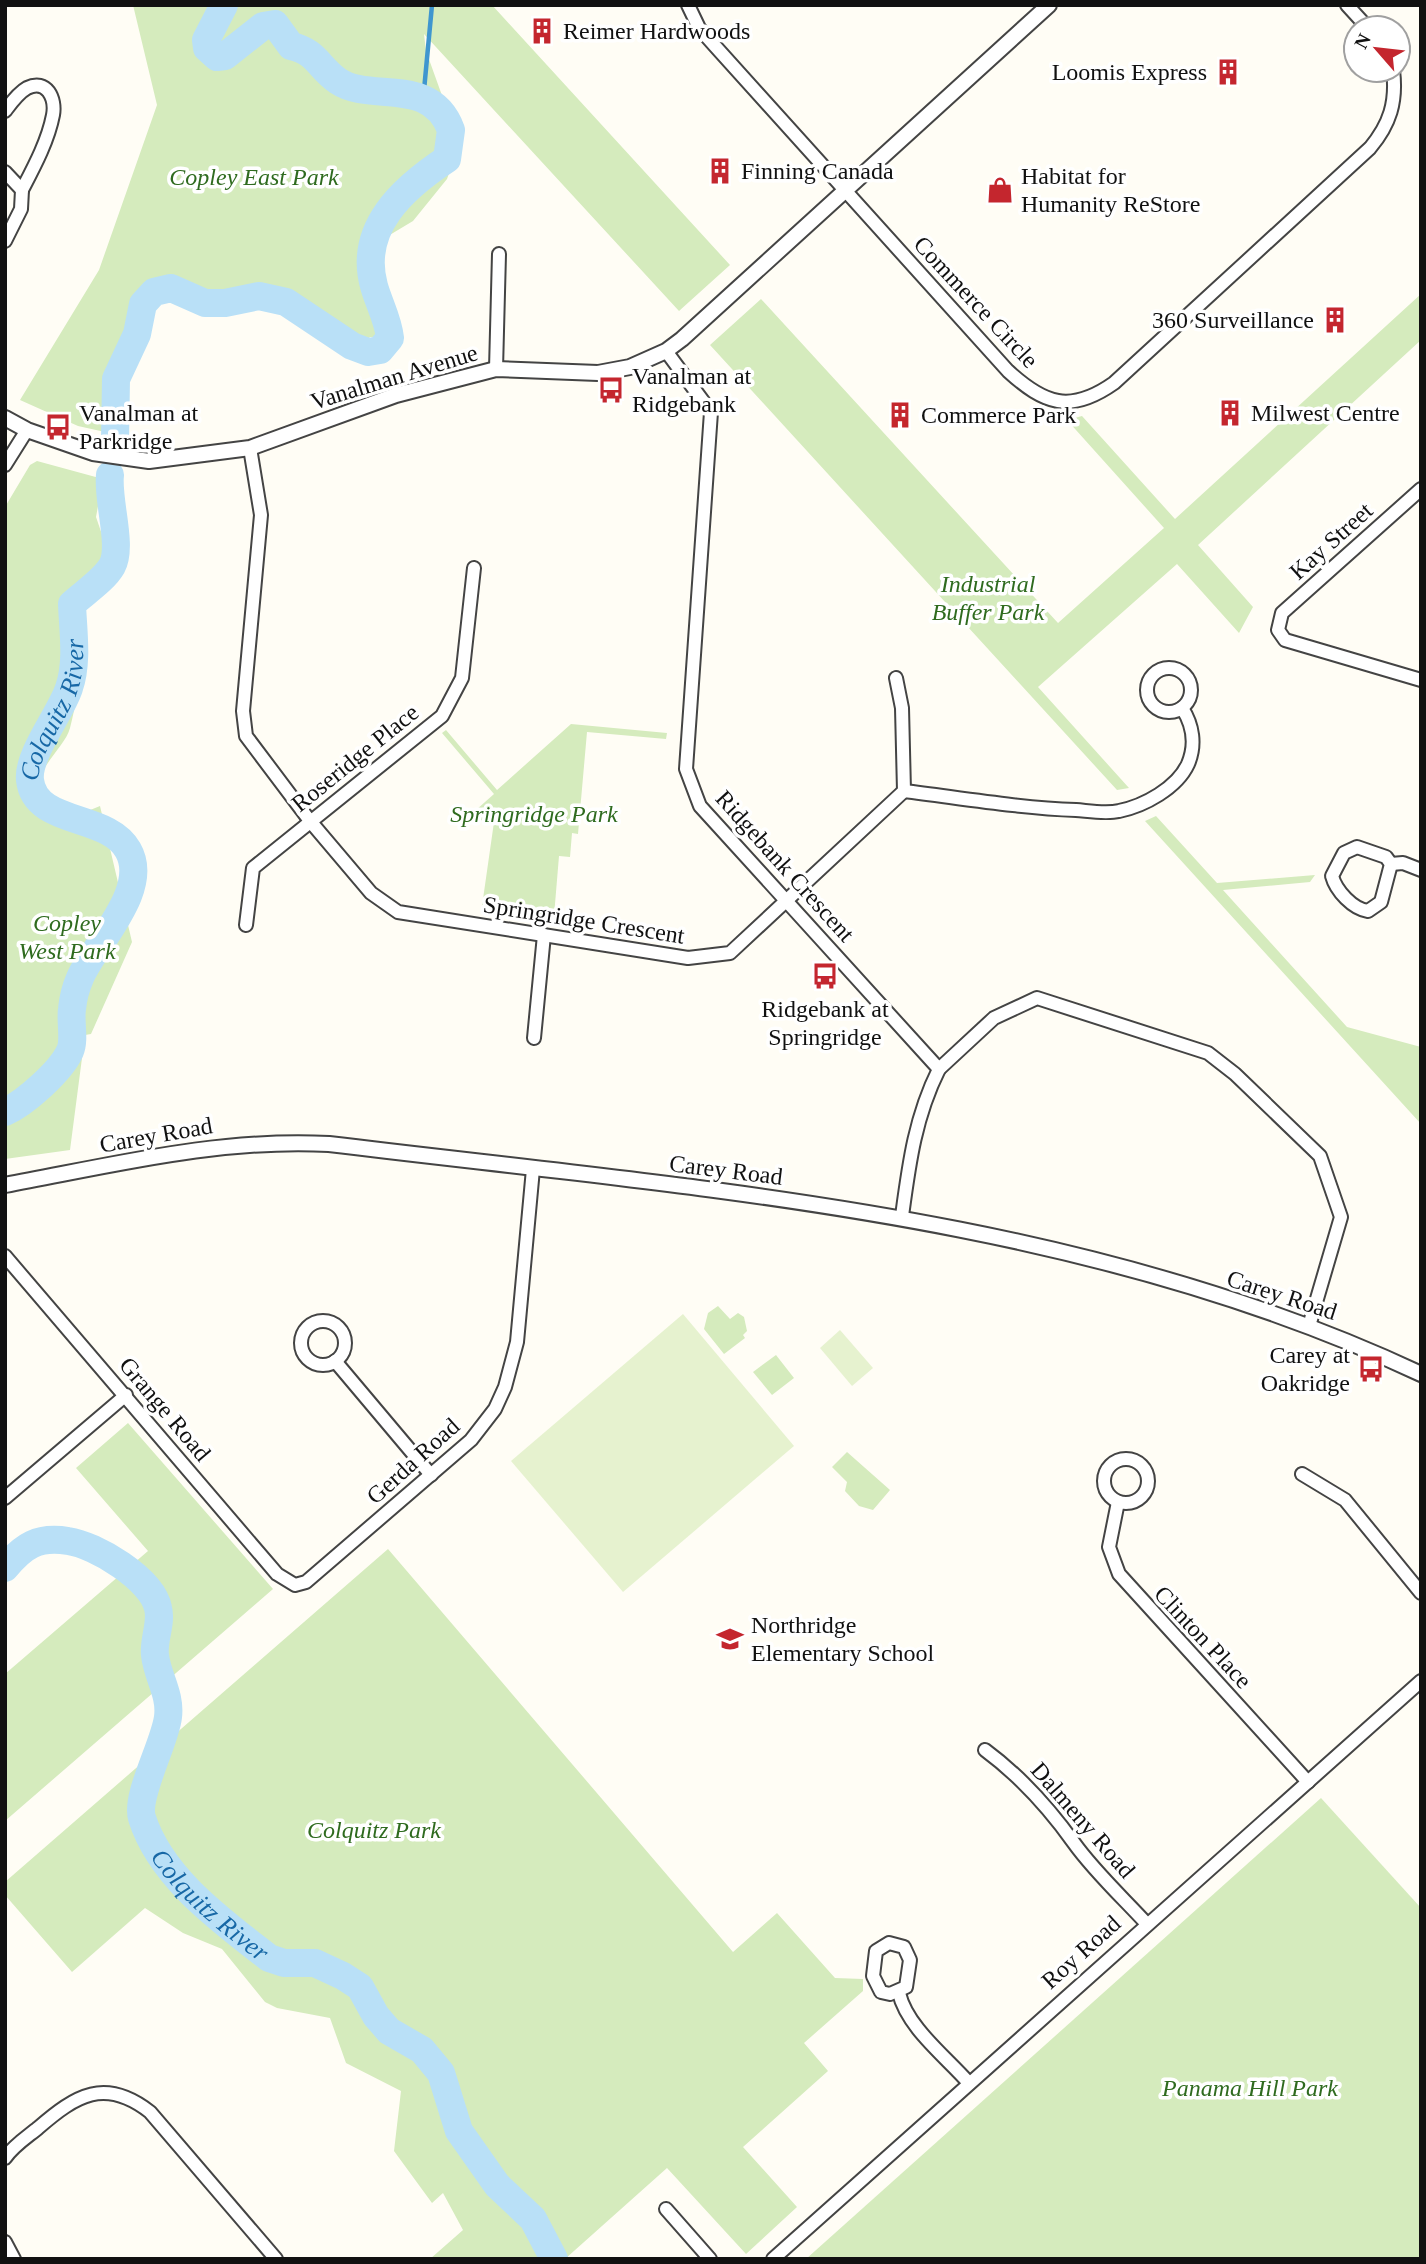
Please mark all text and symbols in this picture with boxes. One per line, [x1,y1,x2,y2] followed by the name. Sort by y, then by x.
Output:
[1342,14,1412,84] north arrow
[527,16,557,46] building icon: Reimer Hardwoods
[563,18,750,44] place label: Reimer Hardwoods
[1350,30,1375,52] text: N
[1213,57,1243,87] building icon: Loomis Express
[1052,59,1207,85] place label: Loomis Express
[705,156,735,186] building icon: Finning Canada
[741,158,894,184] place label: Finning Canada
[1021,163,1200,217] place label: Habitat for Humanity ReStore
[169,164,339,190] park label: Copley East Park
[985,175,1015,205] shop icon: Habitat for Humanity ReStore
[909,231,1043,373] street label: Commerce Circle
[1320,305,1350,335] building icon: 360 Surveillance
[1152,307,1314,333] place label: 360 Surveillance
[307,339,481,415] street label: Vanalman Avenue
[632,363,752,417] place label: Vanalman at Ridgebank
[596,375,626,405] bus stop icon: Vanalman at Ridgebank
[1215,398,1245,428] building icon: Milwest Centre
[79,400,199,454] place label: Vanalman at Parkridge
[885,400,915,430] building icon: Commerce Park
[1251,400,1400,426] place label: Milwest Centre
[921,402,1076,428] place label: Commerce Park
[43,412,73,442] bus stop icon: Vanalman at Parkridge
[1284,497,1378,585] street label: Kay Street
[932,571,1045,625] park label: Industrial Buffer Park
[15,638,89,782] water label: Colquitz River
[286,699,424,817] street label: Roseridge Place
[710,785,860,947] street label: Ridgebank Crescent
[450,801,618,827] park label: Springridge Park
[482,891,687,949] street label: Springridge Crescent
[18,910,116,964] park label: Copley West Park
[810,961,840,991] bus stop icon: Ridgebank at Springridge
[761,996,889,1050] place label: Ridgebank at Springridge
[98,1112,214,1158] street label: Carey Road
[668,1150,784,1190] street label: Carey Road
[1224,1265,1340,1325] street label: Carey Road
[1261,1342,1350,1396] place label: Carey at Oakridge
[114,1352,216,1466] street label: Grange Road
[1356,1354,1386,1384] bus stop icon: Carey at Oakridge
[361,1413,465,1509] street label: Gerda Road
[1149,1581,1257,1693] street label: Clinton Place
[751,1612,935,1666] place label: Northridge Elementary School
[715,1624,745,1654] school or university icon: Northridge Elementary School
[1026,1757,1140,1883] street label: Dalmeny Road
[307,1817,441,1843] park label: Colquitz Park
[145,1843,275,1968] water label: Colquitz River
[1036,1910,1126,1994] street label: Roy Road
[1161,2075,1338,2101] park label: Panama Hill Park

